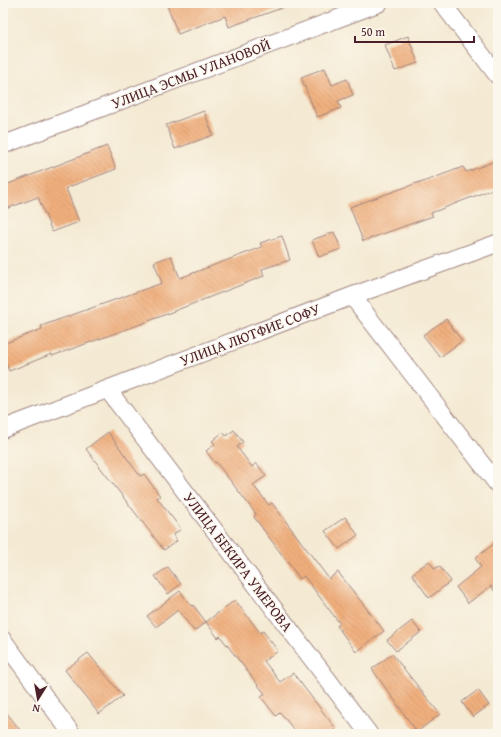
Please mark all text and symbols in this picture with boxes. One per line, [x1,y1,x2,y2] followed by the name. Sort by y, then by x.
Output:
[355,18,474,44] scale bar
[361,23,385,40] text: 50 m
[108,33,273,114] street label: УЛИЦА ЭСМЫ УЛАНОВОЙ
[177,298,324,371] street label: УЛИЦА ЛЮТФИЕ СОФУ
[179,487,298,636] street label: УЛИЦА БЕКИРА УМЕРОВА
[18,679,58,719] north arrow
[30,700,41,717] text: N

